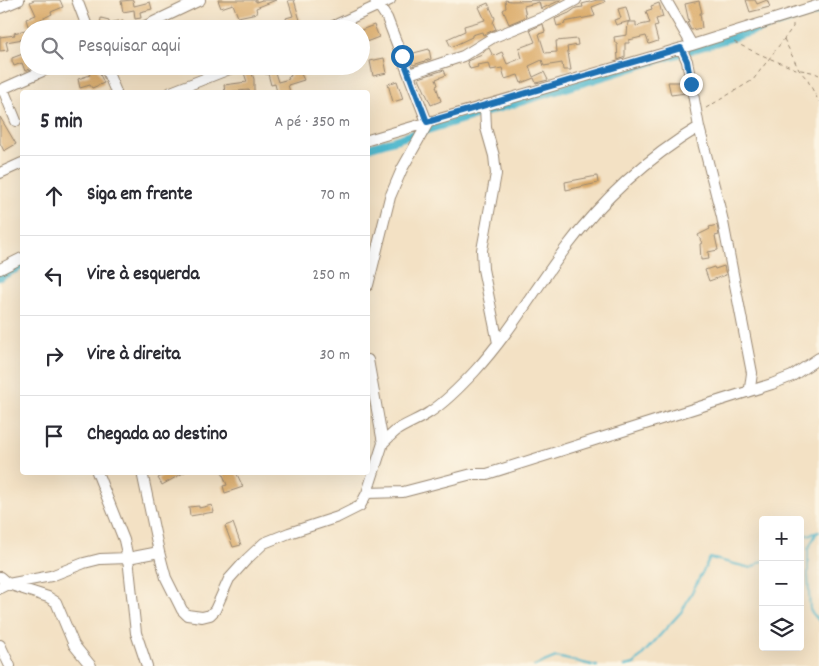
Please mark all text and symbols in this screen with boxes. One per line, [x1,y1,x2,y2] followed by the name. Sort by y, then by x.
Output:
[20,20,370,75] search box
[38,34,66,62] icon: search
[78,34,180,61] text: Pesquisar aqui
[391,45,414,68] route start
[680,73,703,96] route end
[40,108,83,138] text: 5 min
[274,111,350,134] text: A pé · 350 m
[40,182,68,210] icon: ahead
[87,182,192,209] text: Siga em frente
[320,184,350,207] text: 70 m
[40,262,68,290] icon: left
[87,262,199,289] text: Vire à esquerda
[312,264,350,287] text: 250 m
[40,342,68,370] icon: right
[87,342,180,369] text: Vire à direita
[320,344,350,367] text: 30 m
[40,422,68,450] icon: arrive
[87,422,228,449] text: Chegada ao destino
[759,516,804,651] map controls
[759,516,804,561] button: +
[759,561,804,606] button: −
[759,606,804,651] button: layers

